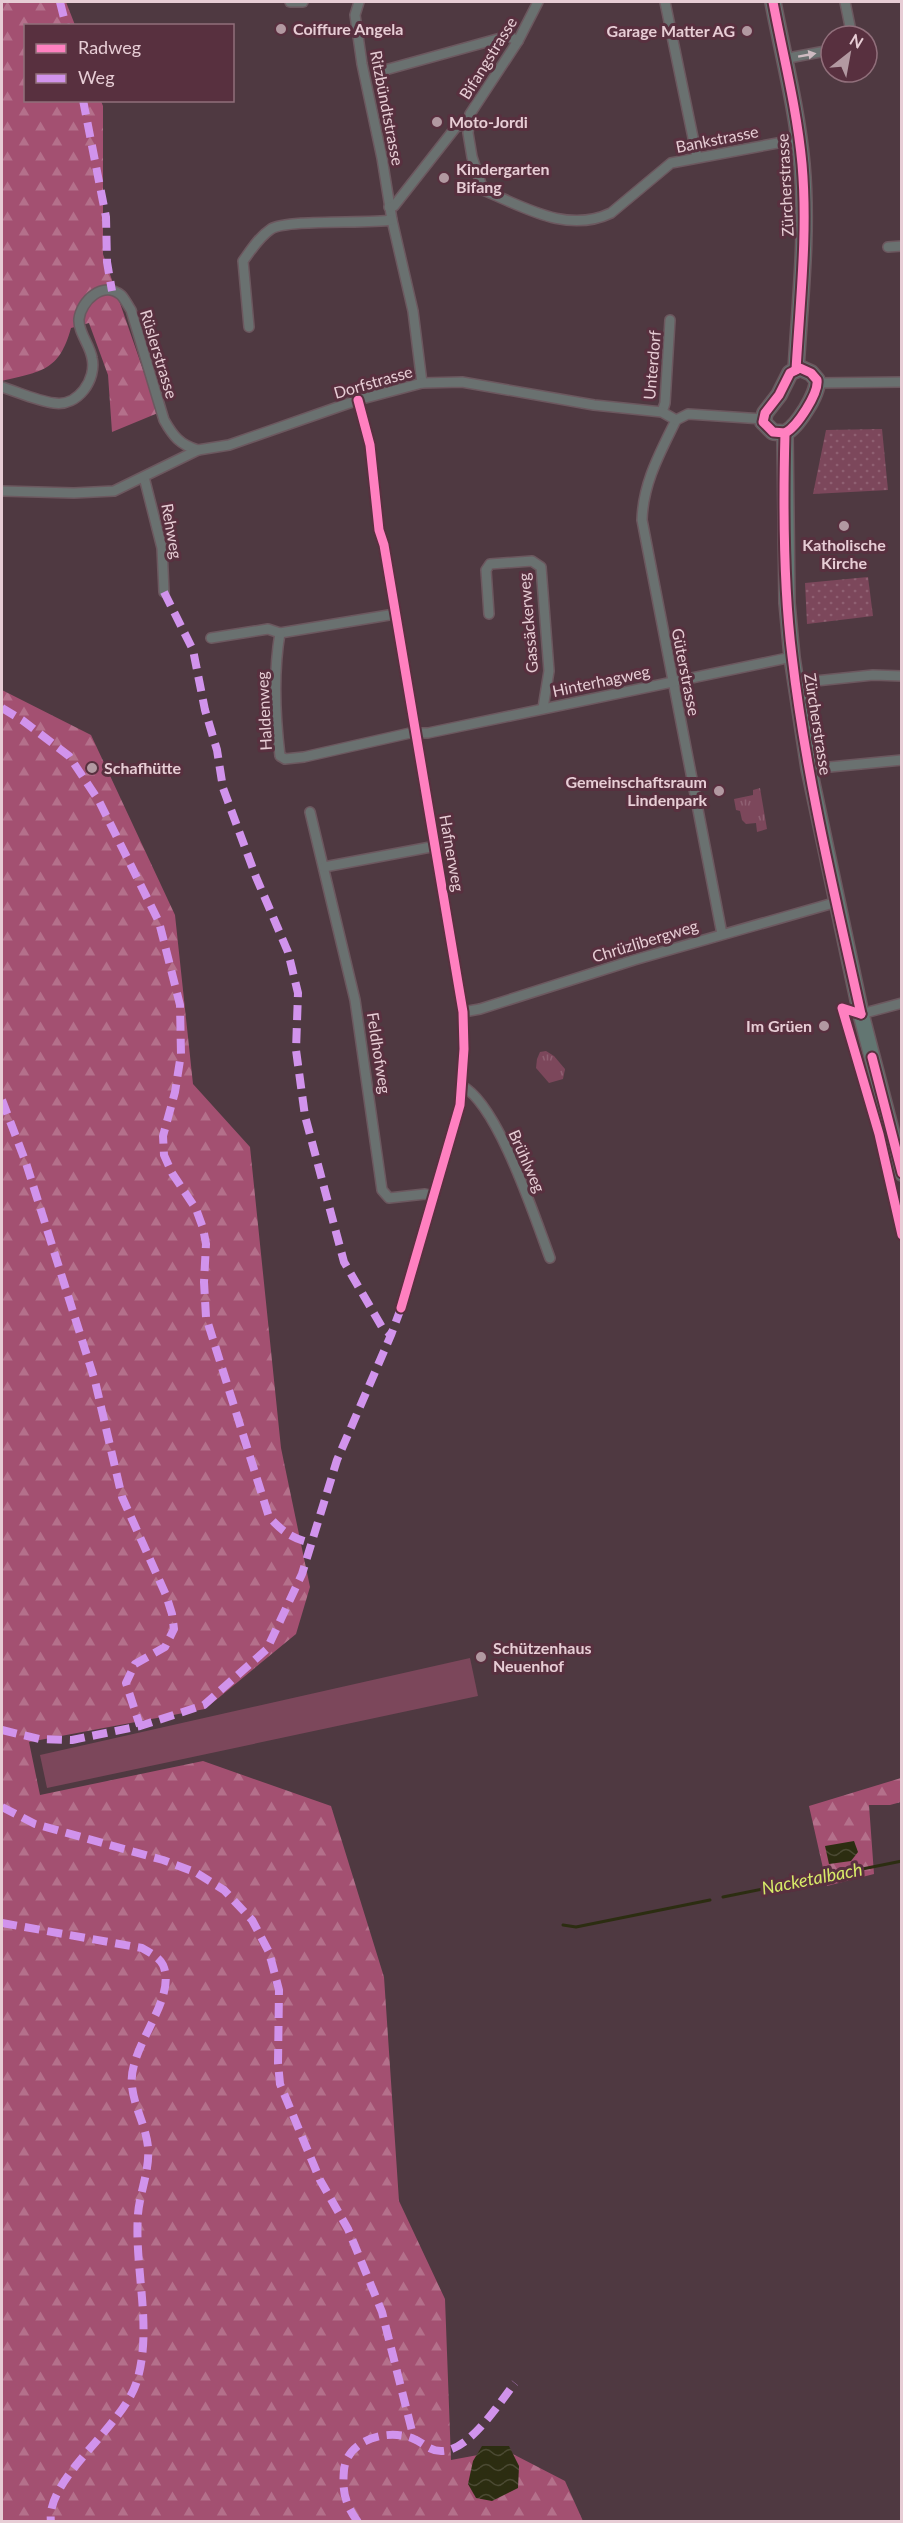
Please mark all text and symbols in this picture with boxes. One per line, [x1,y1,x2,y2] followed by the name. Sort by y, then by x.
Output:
[455,13,520,102] street label: Bifangstrasse
[293,19,403,38] place label: Coiffure Angela
[607,21,735,40] place label: Garage Matter AG
[274,22,288,36] marker: Coiffure Angela
[24,24,234,102] legend
[740,24,754,38] marker: Garage Matter AG
[819,24,879,84] north arrow
[847,29,867,52] text: N
[78,36,141,58] text: Radweg
[367,49,408,167] street label: Ritzbündtstrasse
[798,50,817,59] one-way arrow
[78,66,115,88] text: Weg
[449,112,528,131] place label: Moto-Jordi
[430,115,444,129] marker: Moto-Jordi
[674,121,760,156] street label: Bankstrasse
[772,133,797,237] street label: Zürcherstrasse
[456,159,550,196] place label: Kindergarten Bifang
[437,171,451,185] marker: Kindergarten Bifang
[137,307,182,401] street label: Rüslerstrasse
[639,329,664,400] street label: Unterdorf
[331,361,415,402] street label: Dorfstrasse
[158,502,187,560] street label: Rehweg
[837,519,851,533] marker: Katholische Kirche
[802,535,886,572] place label: Katholische Kirche
[514,572,541,674] street label: Gassäckerweg
[669,626,704,717] street label: Güterstrasse
[550,661,651,700] street label: Hinterhagweg
[252,671,275,751] street label: Haldenweg
[801,672,836,776] street label: Zürcherstrasse
[104,758,182,777] place label: Schafhütte
[85,761,99,775] marker: Schafhütte
[565,772,707,809] place label: Gemeinschaftsraum Lindenpark
[712,784,726,798] marker: Gemeinschaftsraum Lindenpark
[436,813,469,893] street label: Hafnerweg
[590,915,700,966] street label: Chrüzlibergweg
[364,1011,395,1095] street label: Feldhofweg
[746,1016,812,1035] place label: Im Grüen
[817,1019,831,1033] marker: Im Grüen
[505,1126,550,1195] street label: Brühlweg
[493,1638,591,1675] place label: Schützenhaus Neuenhof
[474,1650,488,1664] marker: Schützenhaus Neuenhof
[759,1857,864,1899] water label: Nacketalbach

